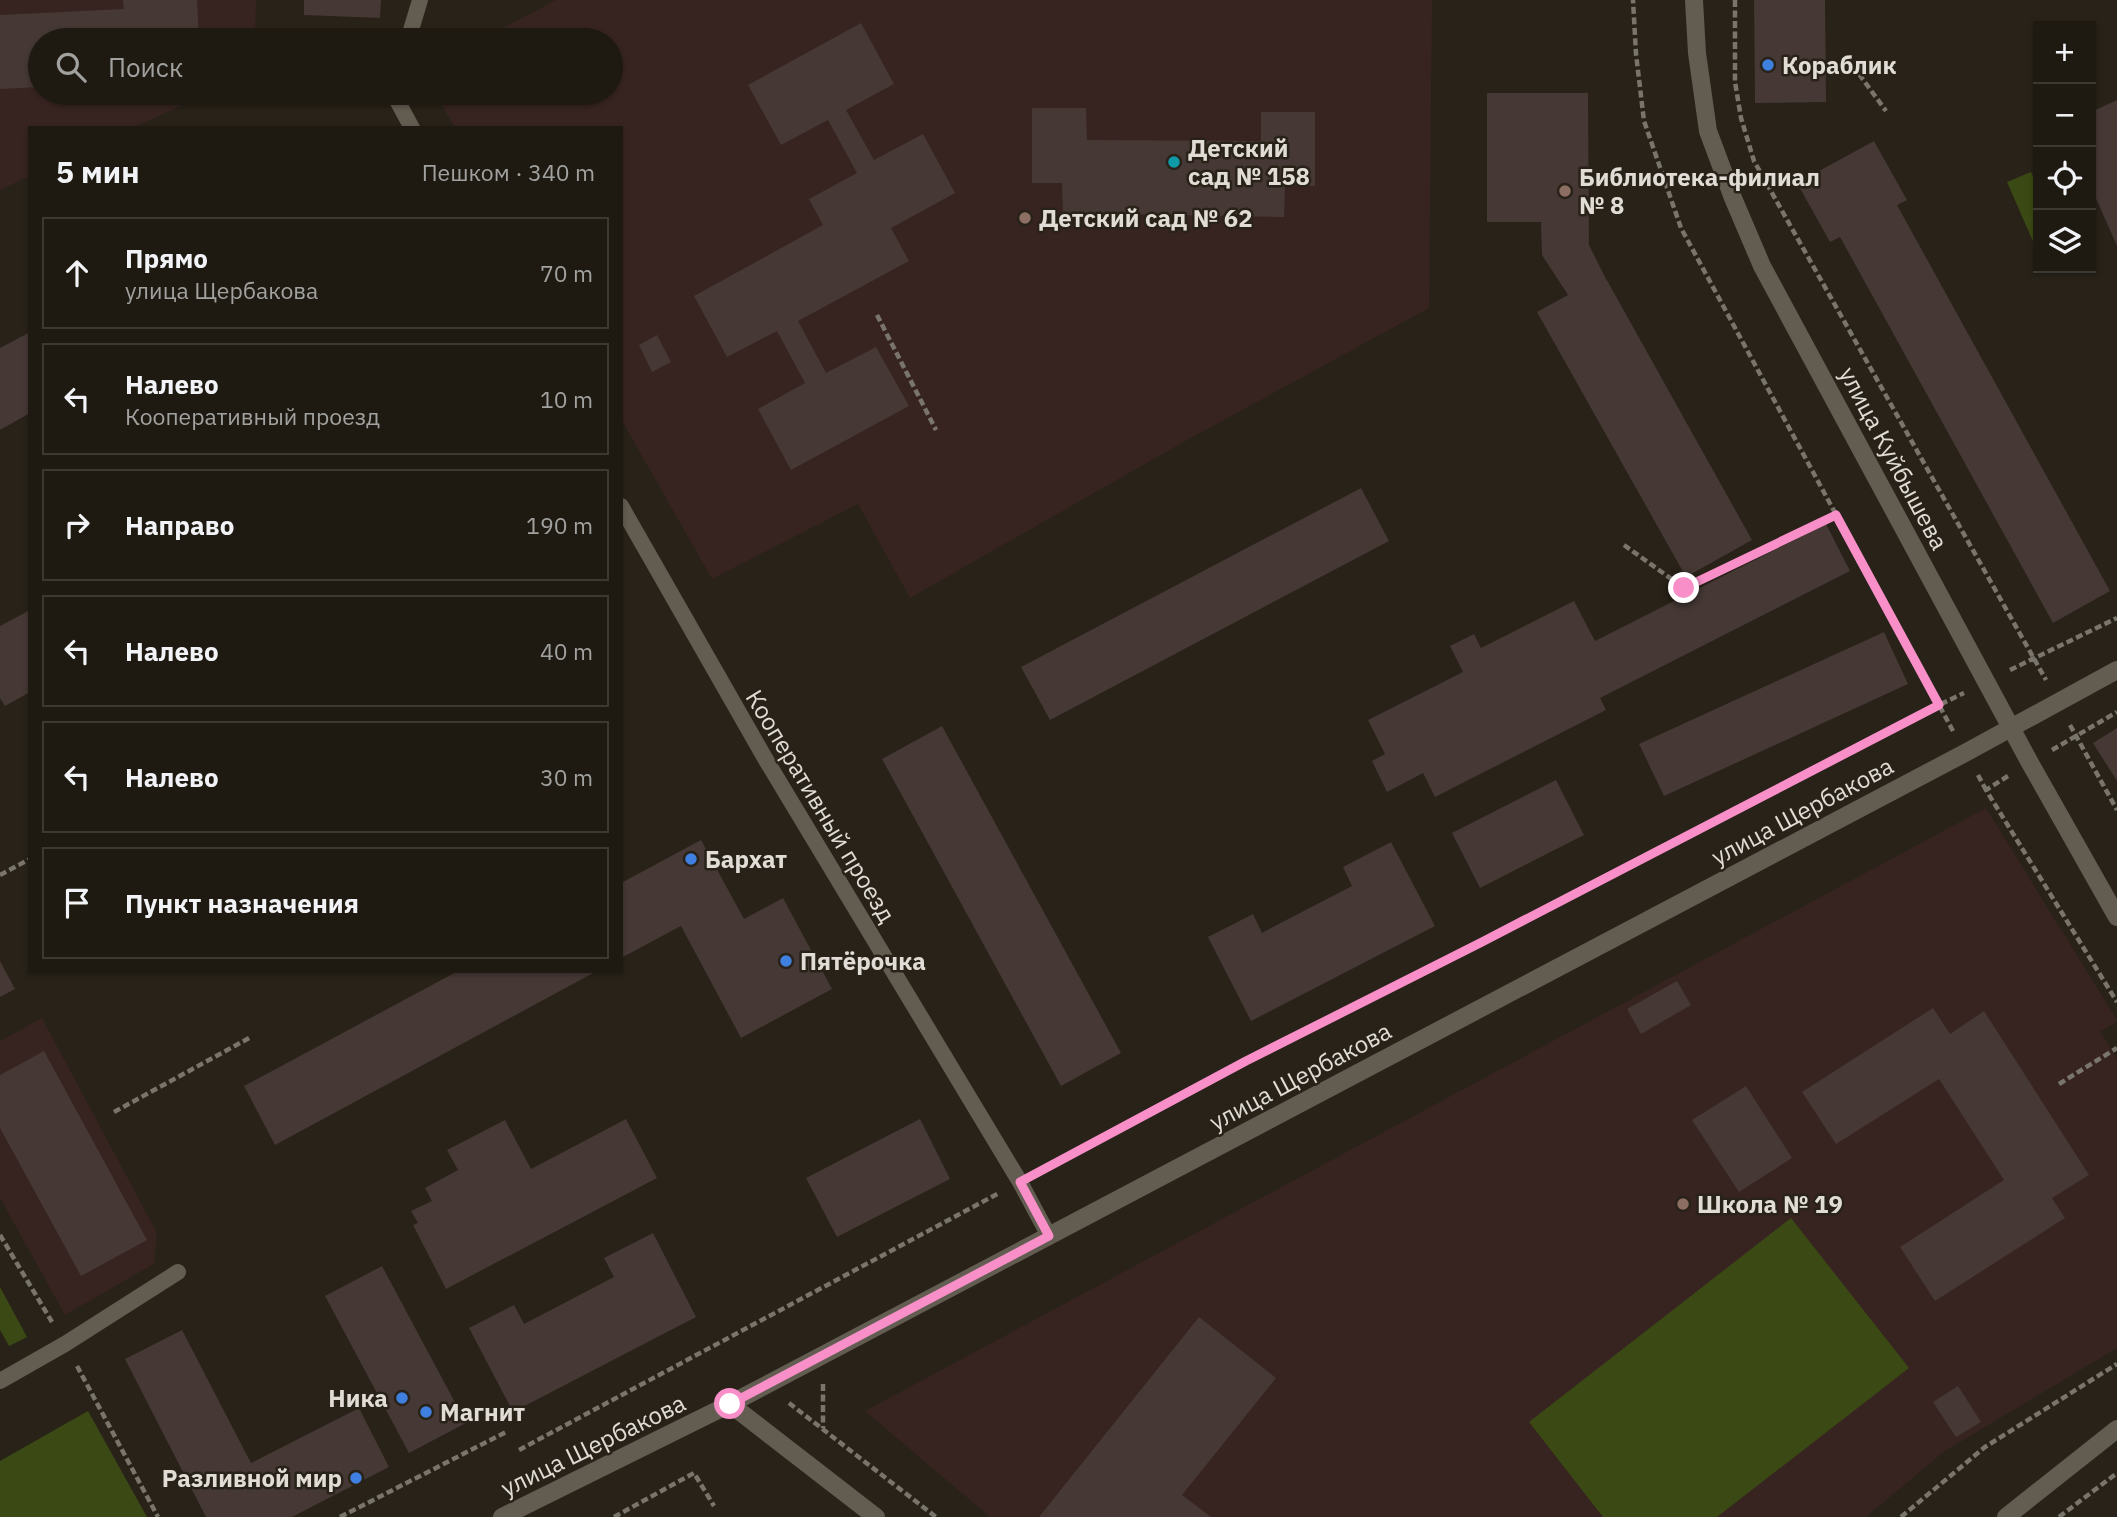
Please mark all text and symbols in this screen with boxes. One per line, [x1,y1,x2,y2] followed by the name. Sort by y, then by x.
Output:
[2033,21,2096,273] map controls
[2033,21,2096,84] button: +
[28,28,623,105] search box
[52,48,90,86] icon: search
[1782,49,1897,81] place label: Кораблик
[108,50,183,84] text: Поиск
[1760,57,1776,73] marker: Кораблик
[2033,84,2096,147] button: −
[1188,132,1310,192] place label: Детский сад № 158
[2033,147,2096,210] button: locate
[56,152,140,191] text: 5 мин
[1166,154,1182,170] marker: Детский сад № 158
[422,157,595,187] text: Пешком · 340 m
[1579,161,1820,221] place label: Библиотека-филиал № 8
[1557,183,1573,199] marker: Библиотека-филиал № 8
[1039,202,1253,234] place label: Детский сад № 62
[1017,210,1033,226] marker: Детский сад № 62
[2033,210,2096,273] button: layers
[125,241,208,275] text: Прямо
[58,254,96,292] icon: ahead
[540,258,593,288] text: 70 m
[125,275,318,305] text: улица Щербакова
[1832,361,1956,555] street label: улица Куйбышева
[125,367,219,401] text: Налево
[58,380,96,418] icon: left
[540,384,593,414] text: 10 m
[125,401,380,431] text: Кооперативный проезд
[58,506,96,544] icon: right
[125,508,234,542] text: Направо
[526,510,593,540] text: 190 m
[1668,572,1699,603] route end
[58,632,96,670] icon: left
[125,634,219,668] text: Налево
[540,636,593,666] text: 40 m
[739,684,903,928] street label: Кооперативный проезд
[1705,749,1899,872] street label: улица Щербакова
[58,758,96,796] icon: left
[125,760,219,794] text: Налево
[540,762,593,792] text: 30 m
[705,843,787,875] place label: Бархат
[683,851,699,867] marker: Бархат
[58,884,96,922] icon: arrive
[125,886,359,920] text: Пункт назначения
[800,945,926,977] place label: Пятёрочка
[778,953,794,969] marker: Пятёрочка
[1203,1014,1397,1137] street label: улица Щербакова
[1697,1188,1843,1220] place label: Школа № 19
[1675,1196,1691,1212] marker: Школа № 19
[328,1382,388,1414] place label: Ника
[495,1386,691,1504] street label: улица Щербакова
[714,1388,745,1419] route start
[394,1390,410,1406] marker: Ника
[440,1396,525,1428] place label: Магнит
[418,1404,434,1420] marker: Магнит
[162,1462,342,1494] place label: Разливной мир
[348,1470,364,1486] marker: Разливной мир

